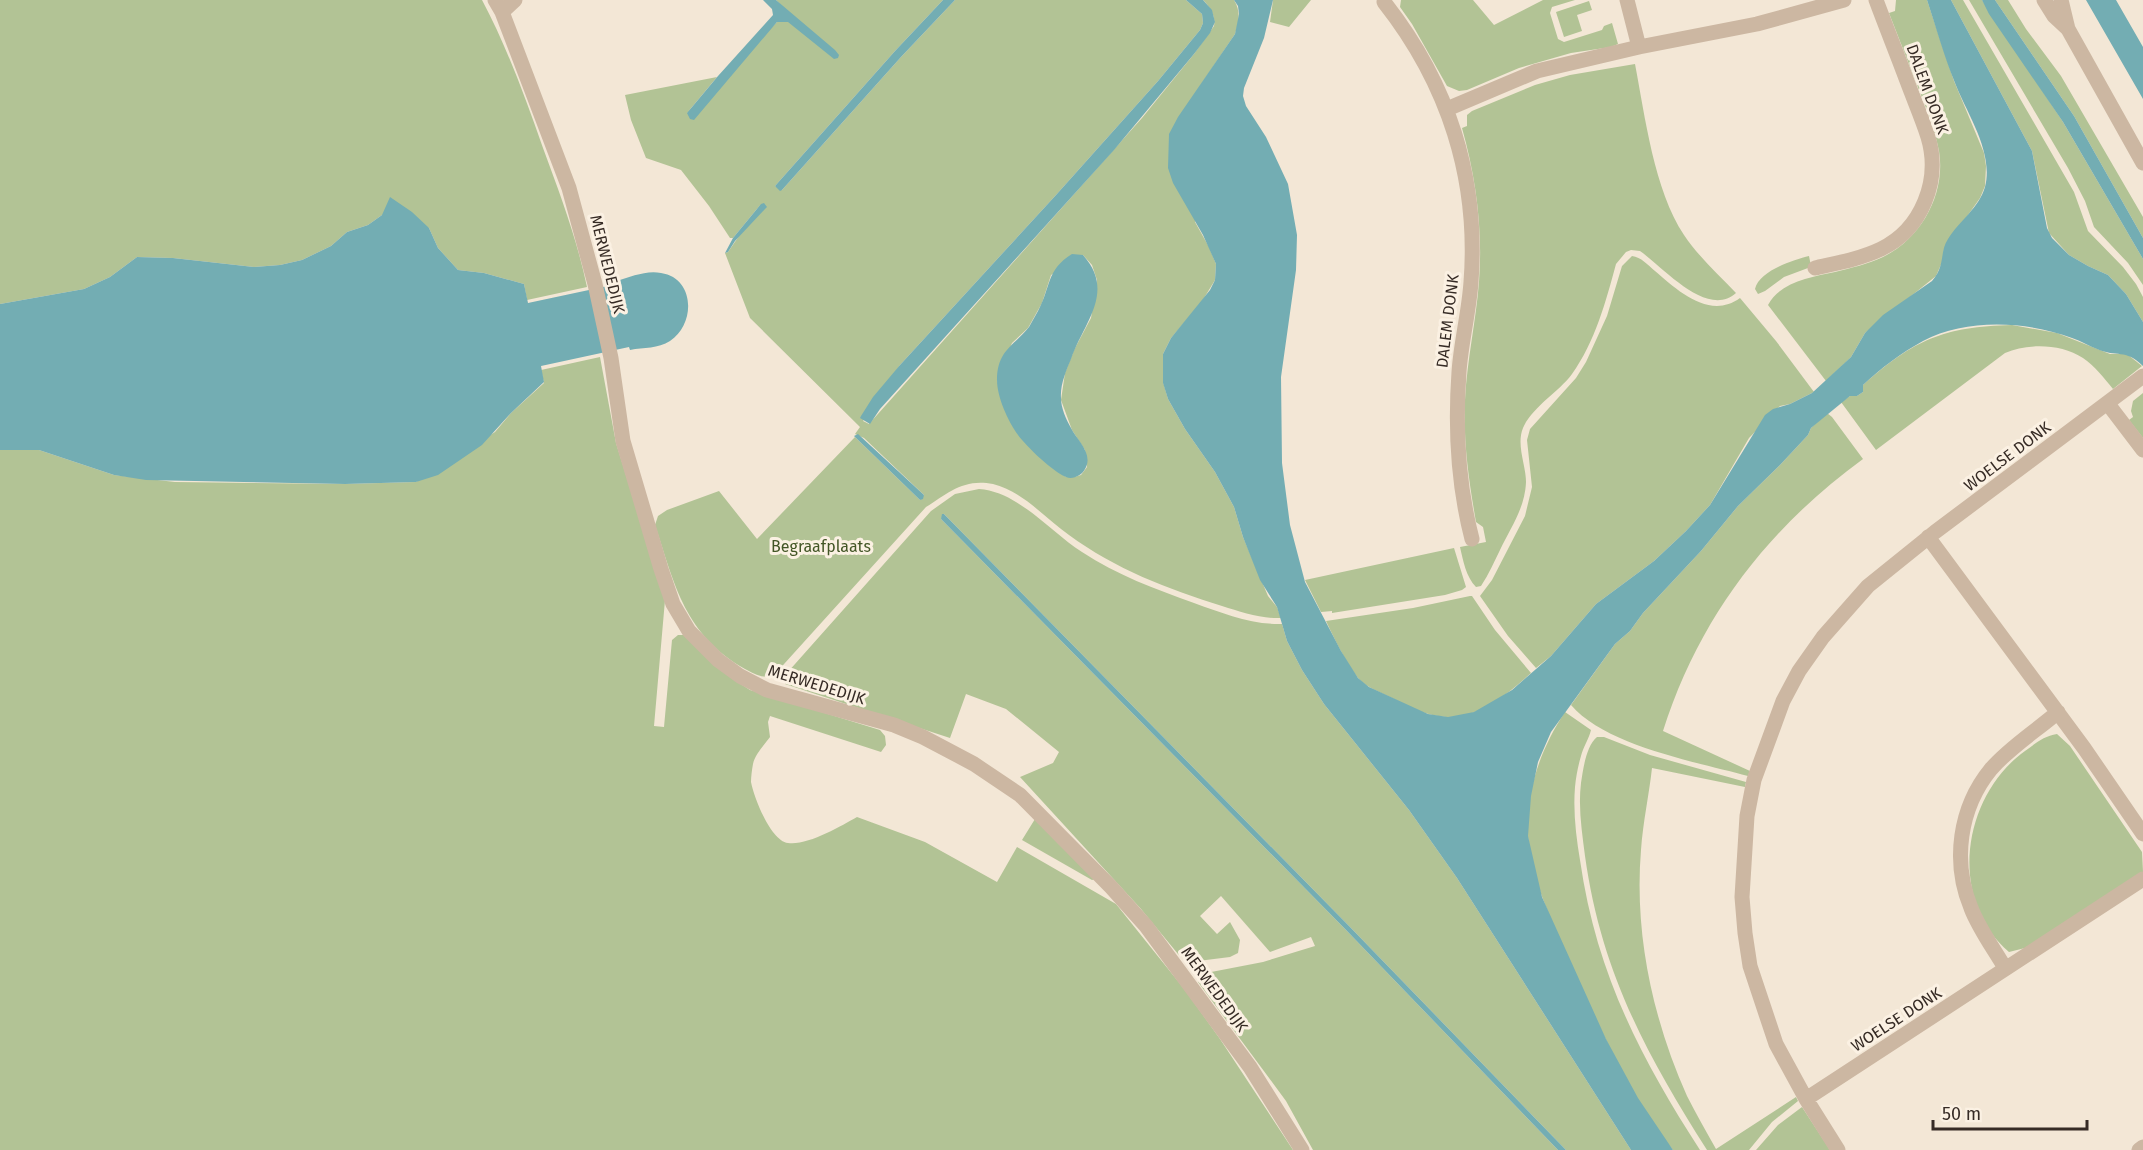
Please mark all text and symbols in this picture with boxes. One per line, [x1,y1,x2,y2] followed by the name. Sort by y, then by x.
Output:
[1902,42,1953,137] street label: DALEM DONK
[586,213,629,316] street label: MERWEDEDIJK
[1432,273,1463,369] street label: DALEM DONK
[1960,417,2055,495] street label: WOELSE DONK
[771,537,871,556] park label: Begraafplaats
[766,661,868,708] street label: MERWEDEDIJK
[1177,943,1252,1036] street label: MERWEDEDIJK
[1848,983,1945,1056] street label: WOELSE DONK
[1933,1093,2088,1131] scale bar
[1942,1103,1981,1125] text: 50 m

